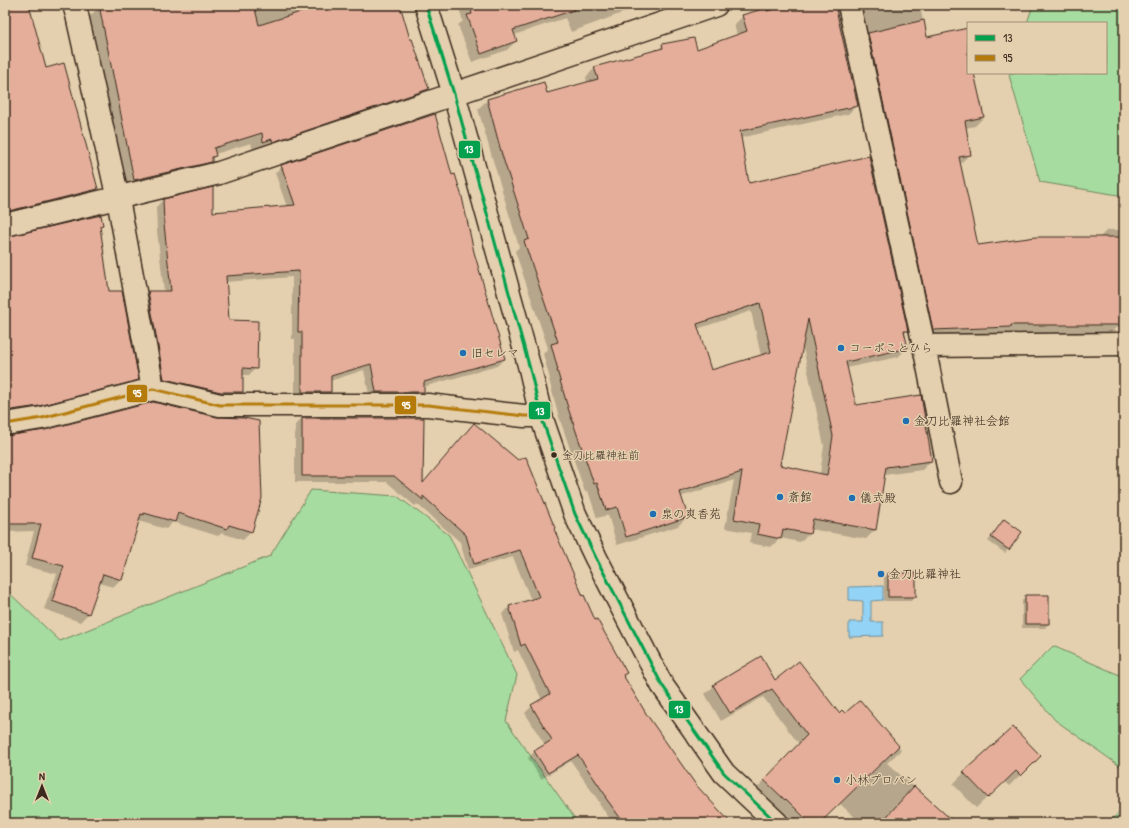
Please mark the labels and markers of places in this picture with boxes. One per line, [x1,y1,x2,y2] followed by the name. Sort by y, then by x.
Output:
[849,339,933,356] place label: コーポことひら
[836,343,846,353] marker: コーポことひら
[471,344,519,361] place label: 旧セレマ
[458,348,468,358] marker: 旧セレマ
[914,412,1010,429] place label: 金刀比羅神社会館
[901,416,911,426] marker: 金刀比羅神社会館
[562,448,639,462] place label: 金刀比羅神社前
[549,450,559,460] marker: 金刀比羅神社前
[788,488,812,505] place label: 斎館
[860,489,896,506] place label: 儀式殿
[775,492,785,502] marker: 斎館
[847,493,857,503] marker: 儀式殿
[661,505,721,522] place label: 泉の爽香苑
[648,509,658,519] marker: 泉の爽香苑
[889,565,961,582] place label: 金刀比羅神社
[876,569,886,579] marker: 金刀比羅神社
[845,771,917,788] place label: 小林プロパン
[832,775,842,785] marker: 小林プロパン

